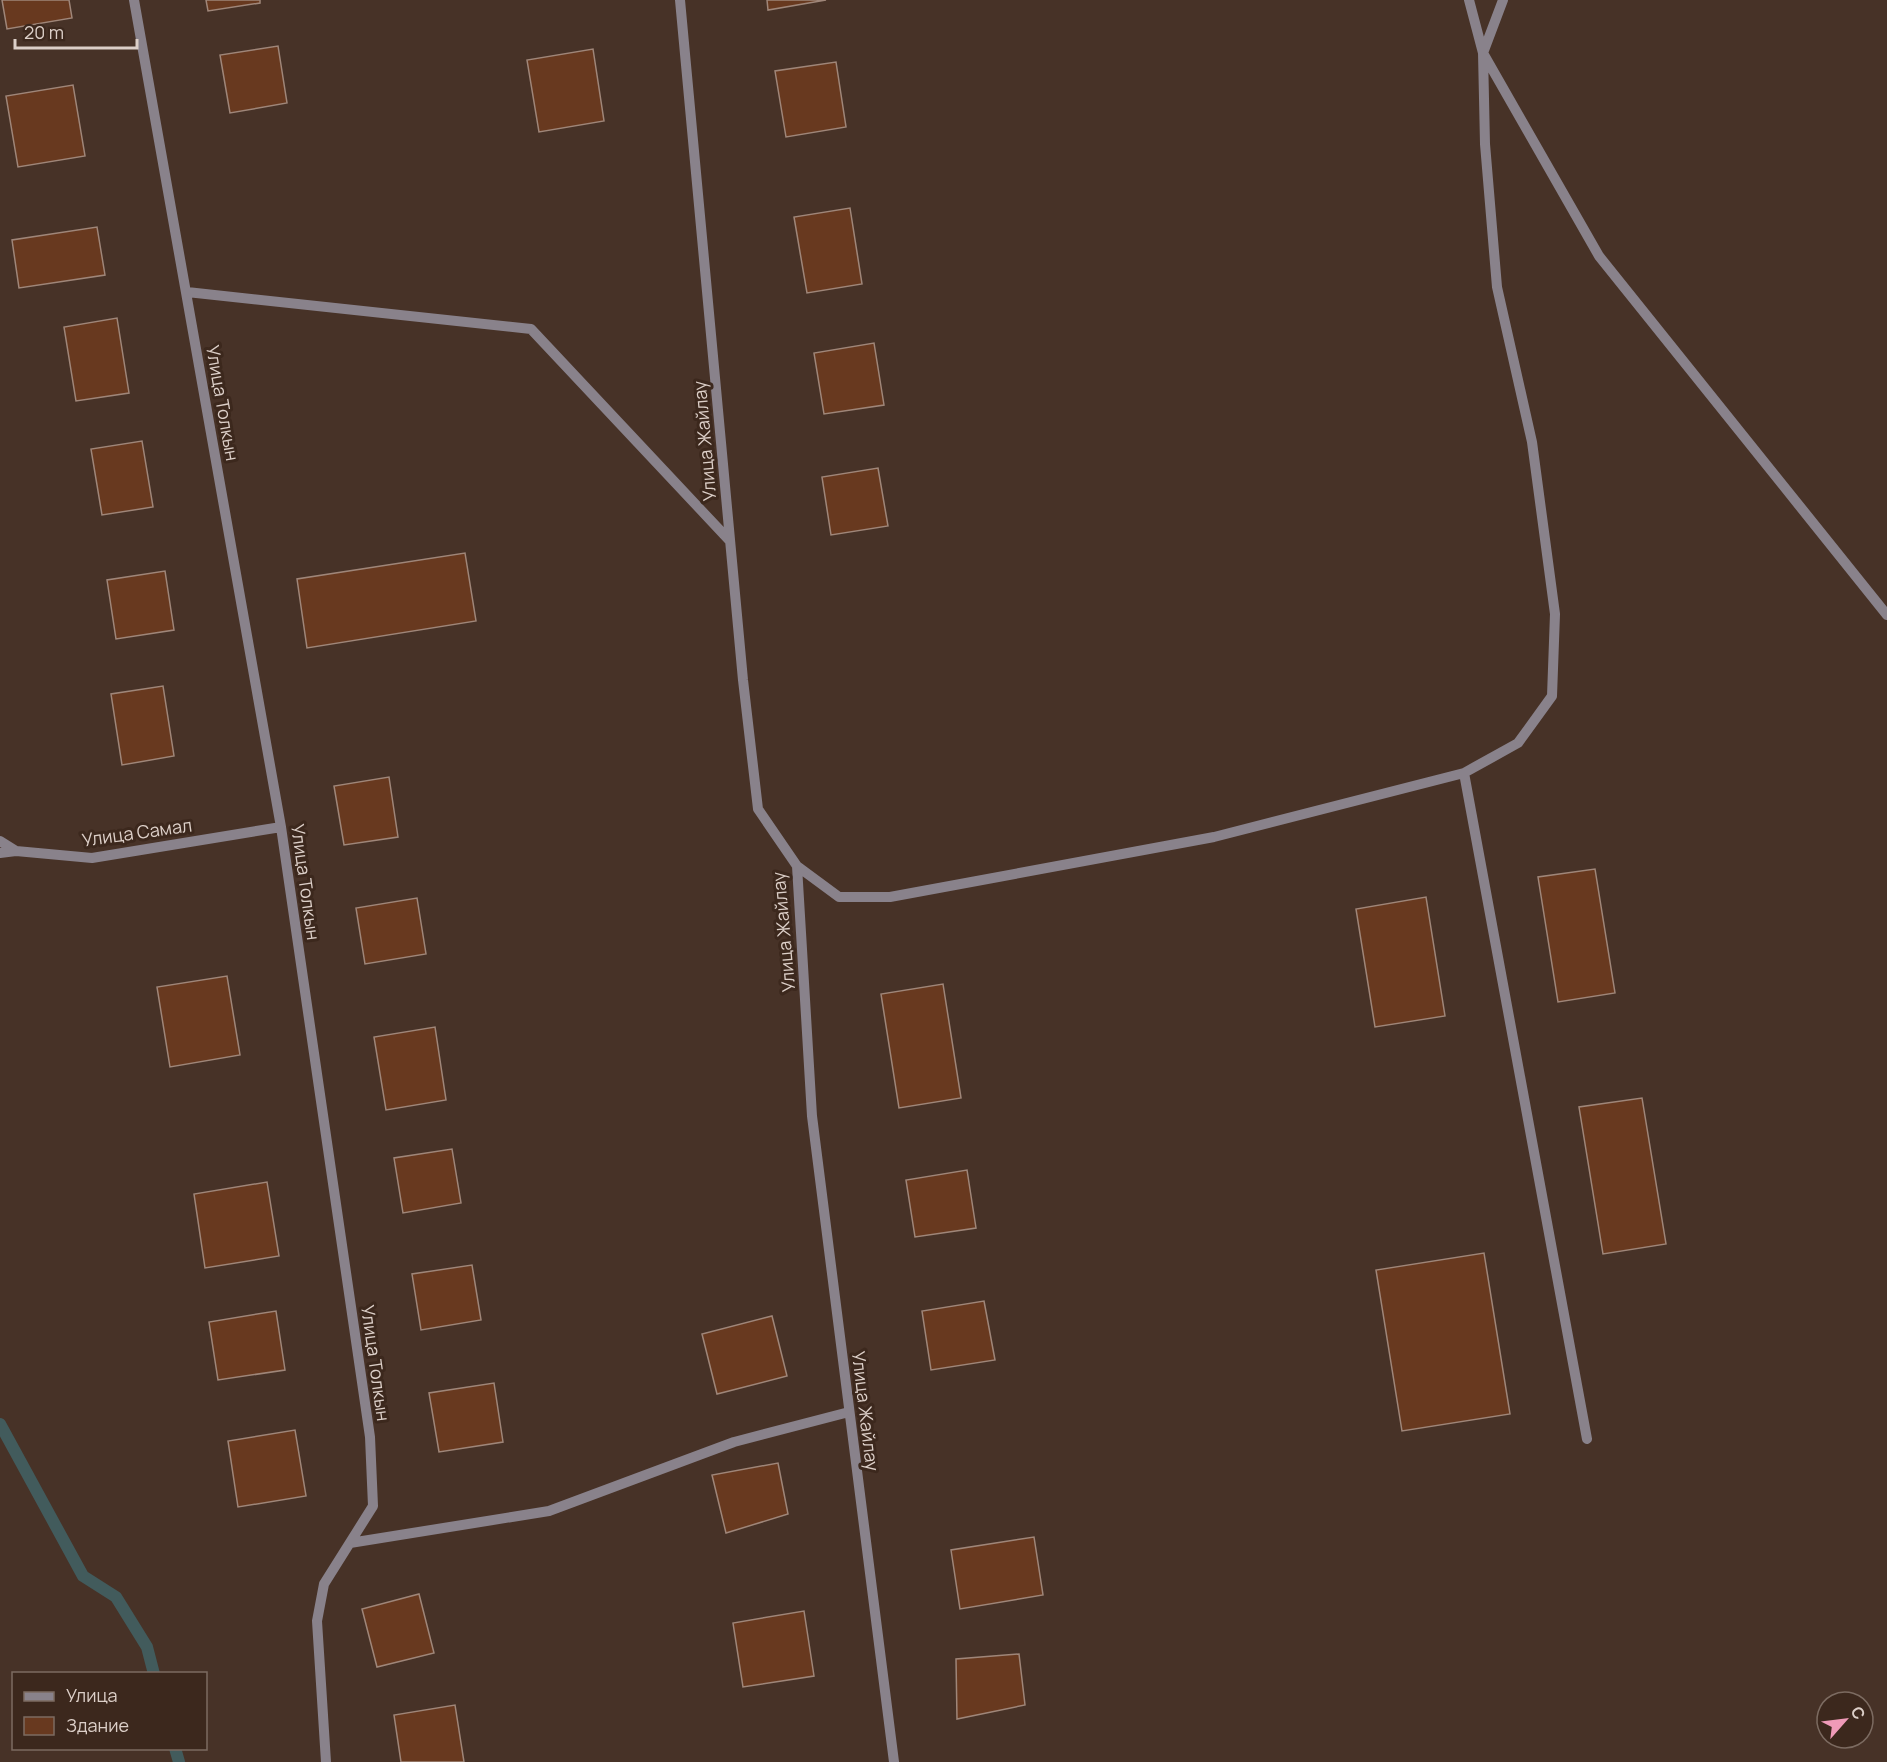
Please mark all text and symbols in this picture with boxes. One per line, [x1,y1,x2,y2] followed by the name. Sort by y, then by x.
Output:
[15,12,136,50] scale bar
[24,20,64,44] text: 20 m
[201,343,245,463] street label: Улица Толкын
[687,379,721,502] street label: Улица Жайлау
[80,812,194,852] street label: Улица Самал
[286,822,326,942] street label: Улица Толкын
[766,870,800,993] street label: Улица Жайлау
[356,1303,396,1423] street label: Улица Толкын
[847,1350,885,1473] street label: Улица Жайлау
[12,1672,207,1750] legend
[66,1683,118,1707] text: Улица
[1815,1690,1875,1750] north arrow
[1846,1703,1871,1723] text: С
[66,1713,129,1737] text: Здание

